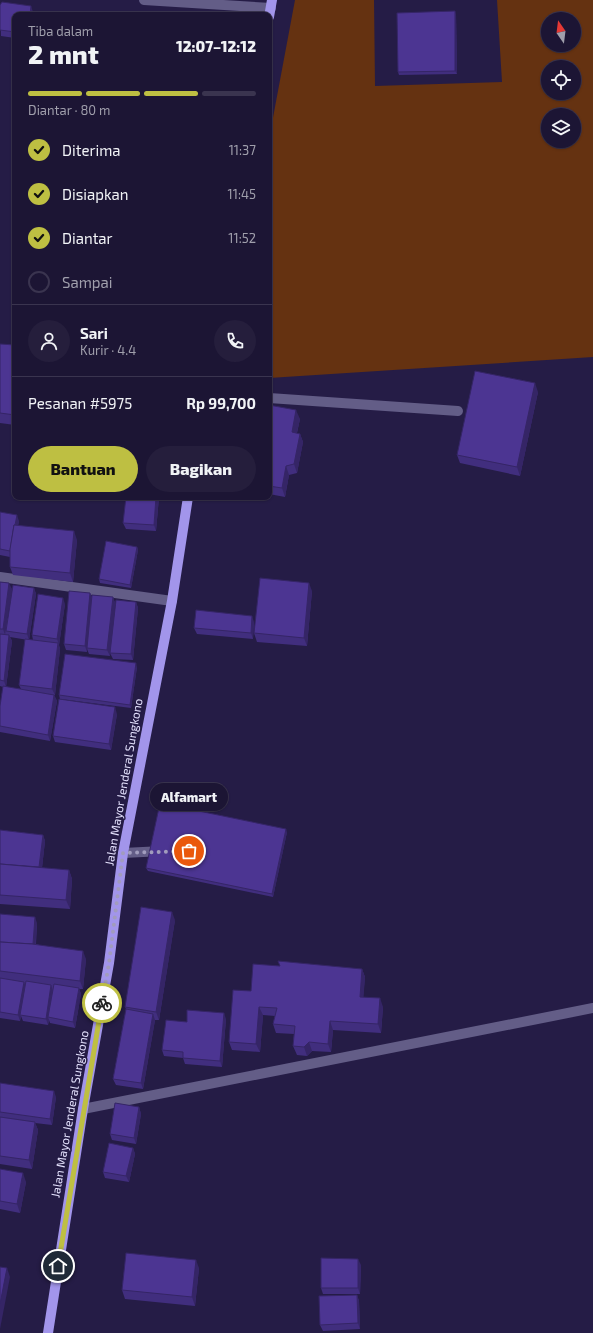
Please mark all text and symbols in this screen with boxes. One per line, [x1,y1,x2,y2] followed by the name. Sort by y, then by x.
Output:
[541,12,581,52] north arrow
[541,12,581,148] map controls
[28,23,93,39] text: Tiba dalam
[176,37,256,55] text: 12:07–12:12
[28,38,99,69] text: 2 mnt
[541,60,581,100] button: locate
[28,102,110,118] text: Diantar · 80 m
[541,108,581,148] button: layers
[28,139,50,161] icon: check
[62,141,121,159] text: Diterima
[229,142,256,158] text: 11:37
[28,183,50,205] icon: check
[62,185,129,203] text: Disiapkan
[228,186,256,202] text: 11:45
[28,227,50,249] icon: check
[62,229,113,247] text: Diantar
[228,230,256,246] text: 11:52
[62,273,112,291] text: Sampai
[28,320,70,362] button: person
[214,320,256,362] button: phone
[80,324,108,342] text: Sari
[80,342,136,358] text: Kurir · 4.4
[28,394,132,412] text: Pesanan #5975
[186,394,256,412] text: Rp 99,700
[28,446,138,492] button: Bantuan
[146,446,256,492] button: Bagikan
[101,697,145,867] street label: Jalan Mayor Jenderal Sungkono
[150,783,228,811] callout: Alfamart
[161,789,217,805] text: Alfamart
[172,834,206,868] pin
[178,840,200,862] icon: bag
[82,983,122,1023] courier
[91,992,113,1014] icon: bike
[47,1029,91,1199] street label: Jalan Mayor Jenderal Sungkono
[41,1249,75,1283] pin
[47,1255,69,1277] icon: home

